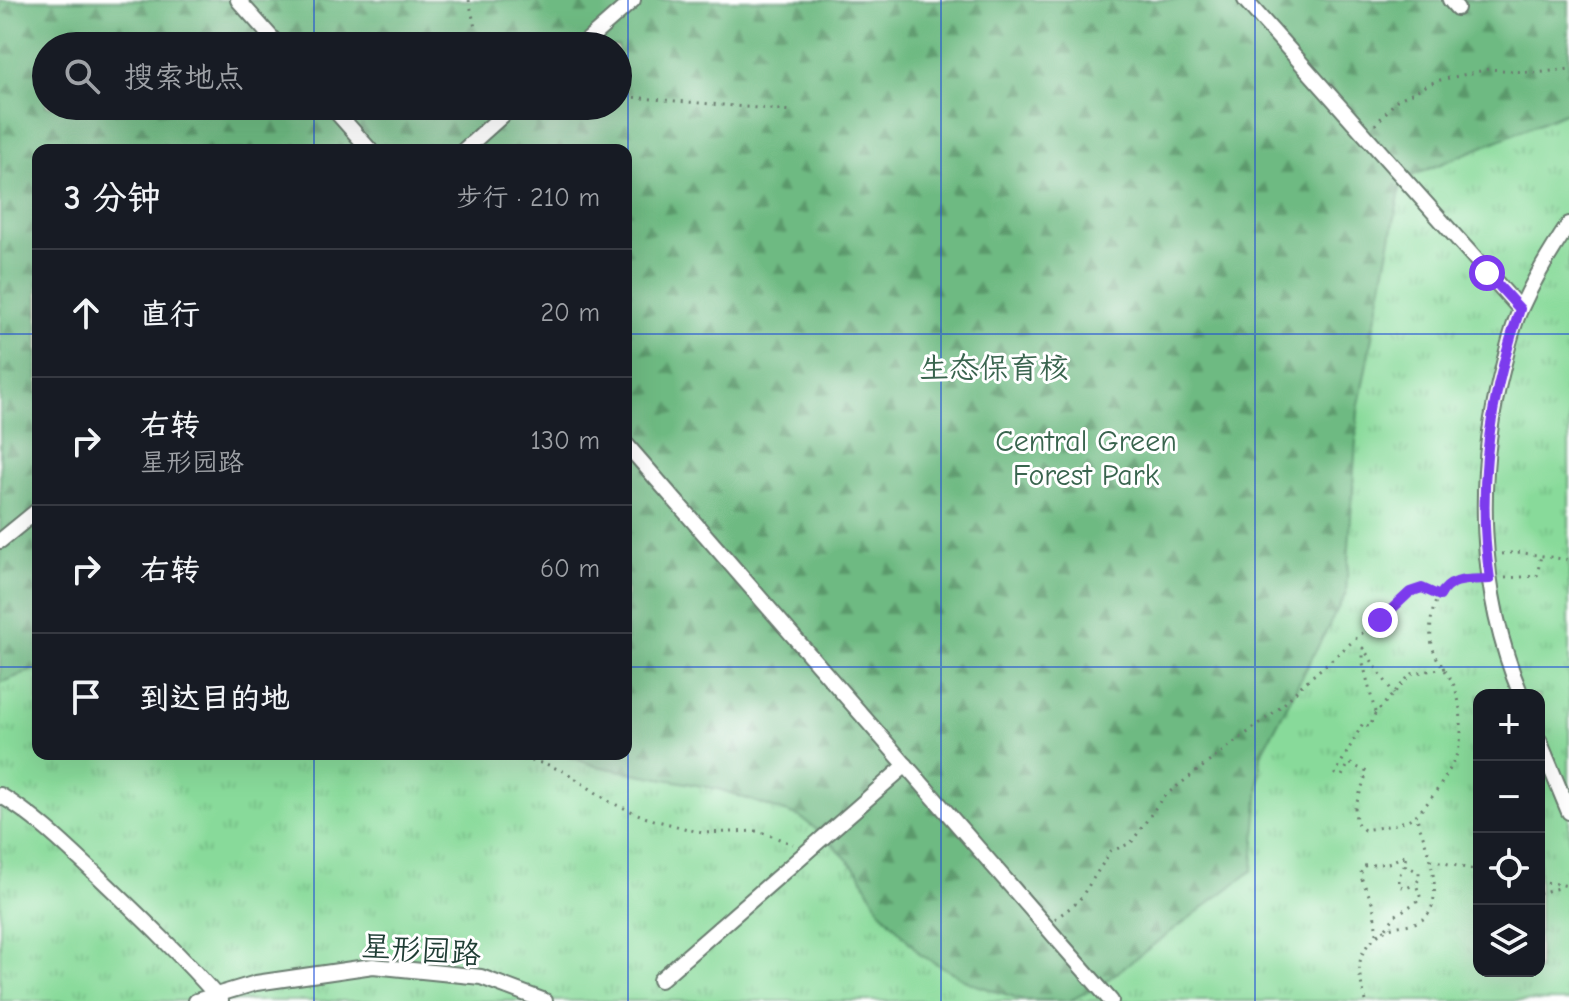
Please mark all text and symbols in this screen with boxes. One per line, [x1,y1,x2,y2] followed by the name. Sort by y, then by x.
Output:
[32,32,632,120] search box
[60,54,104,98] icon: search
[124,60,244,95] text: 搜索地点
[64,178,161,218] text: 3 分钟
[456,183,600,213] text: 步行 · 210 m
[1469,255,1505,291] route start
[64,291,108,335] icon: ahead
[140,297,200,332] text: 直行
[540,298,600,328] text: 20 m
[919,351,1069,386] park label: 生态保育核
[140,408,200,443] text: 右转
[64,419,108,463] icon: right
[995,424,1177,493] park label: Central Green Forest Park
[531,426,600,456] text: 130 m
[140,448,244,478] text: 星形园路
[64,547,108,591] icon: right
[140,553,200,588] text: 右转
[540,554,600,584] text: 60 m
[1362,602,1398,638] route end
[64,675,108,719] icon: arrive
[140,681,290,716] text: 到达目的地
[1473,689,1545,977] map controls
[1473,689,1545,761] button: +
[1473,761,1545,833] button: −
[1473,833,1545,905] button: locate
[1473,905,1545,977] button: layers
[360,929,482,972] street label: 星形园路

